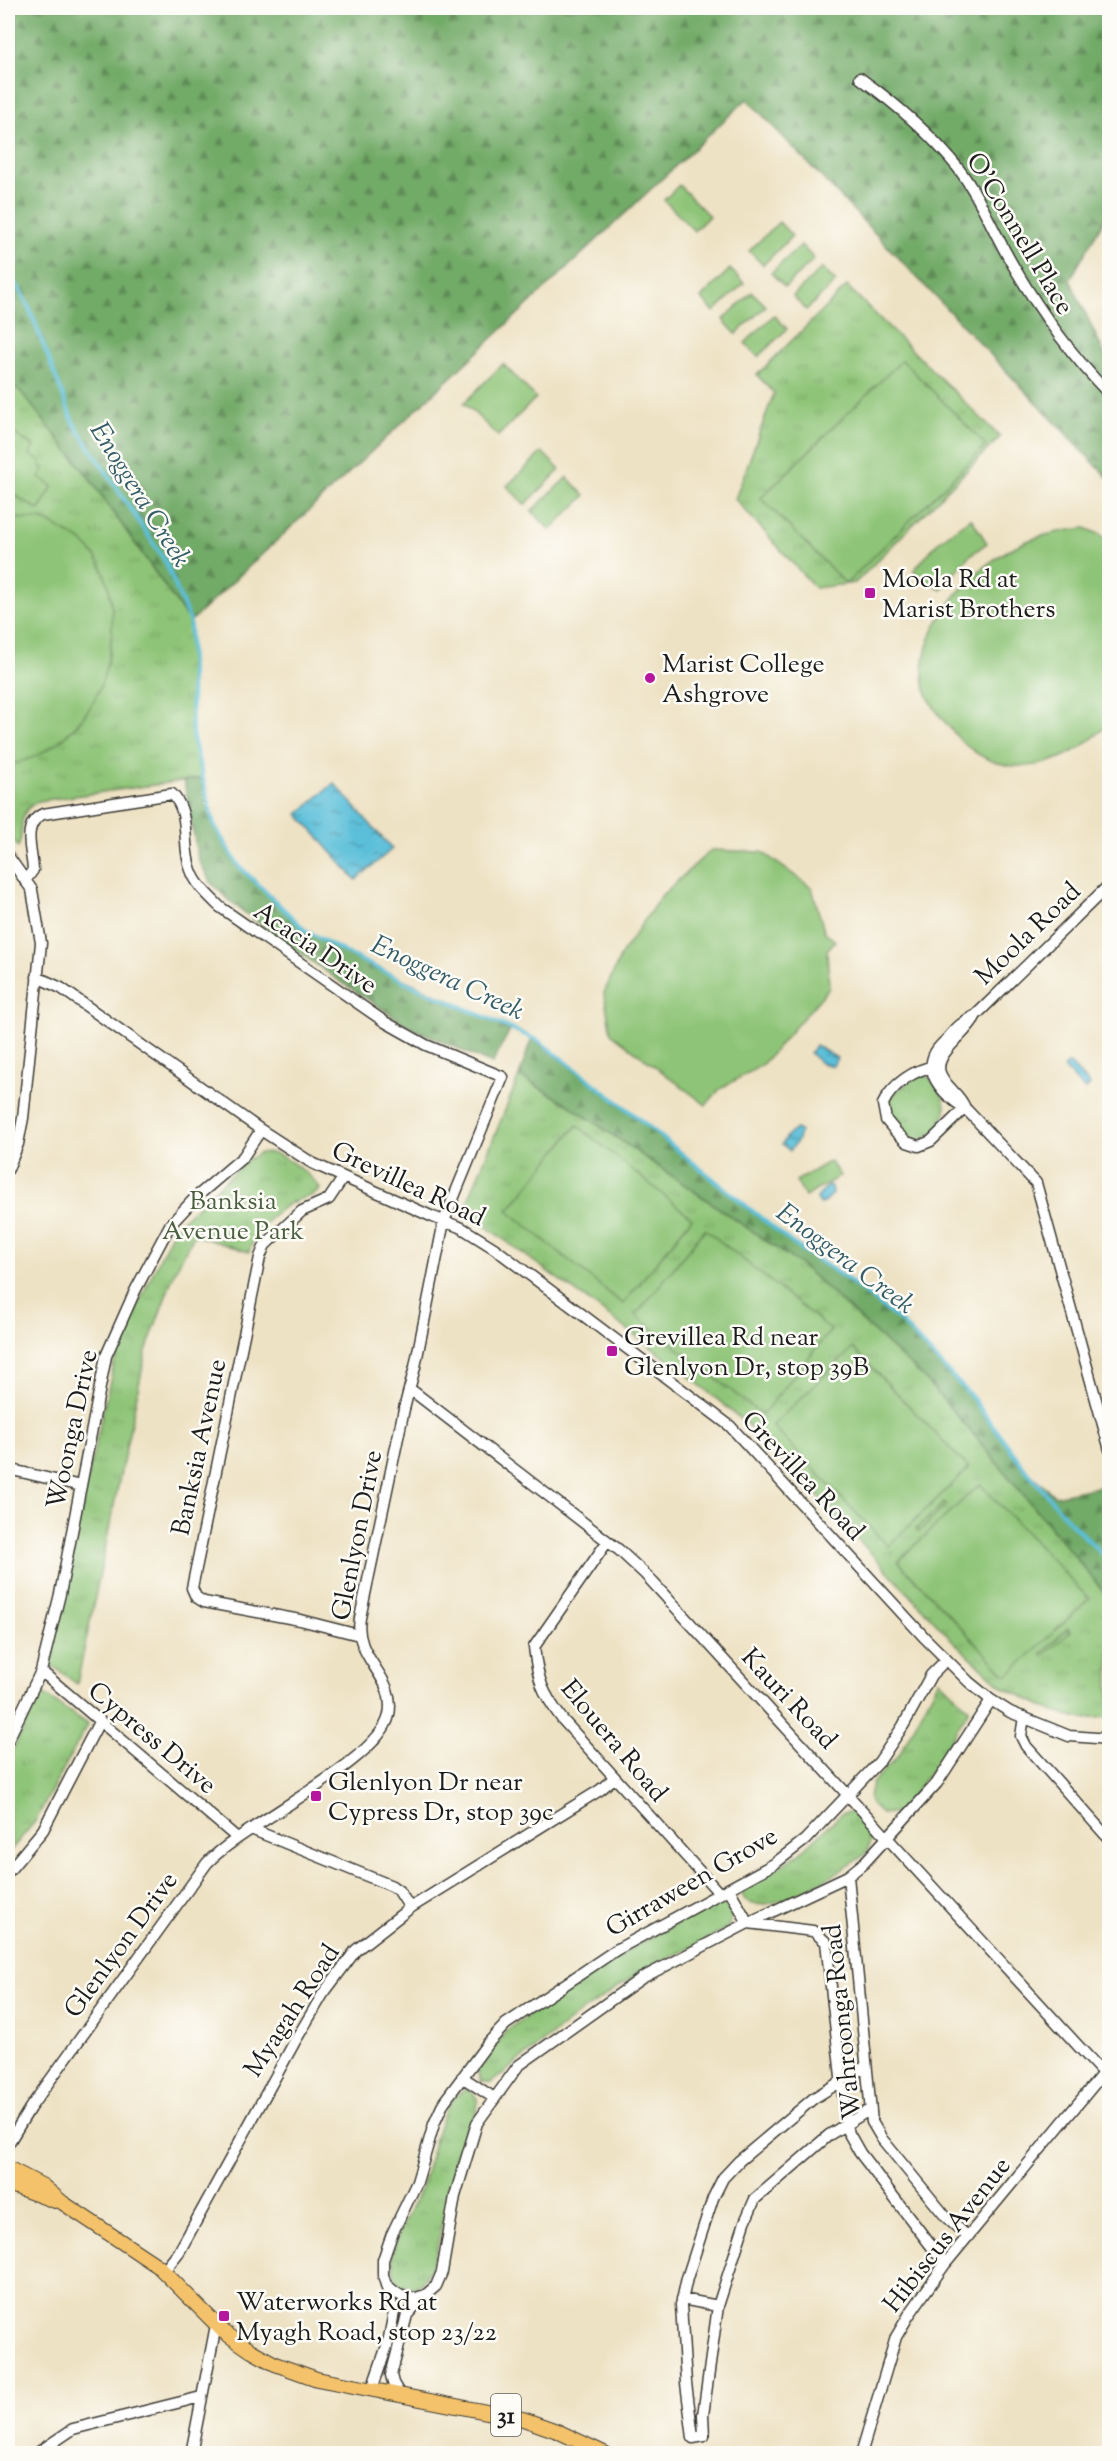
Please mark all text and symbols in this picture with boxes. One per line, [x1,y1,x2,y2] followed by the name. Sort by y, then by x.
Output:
[956,146,1082,322] street label: O'Connell Place
[79,415,199,576] water label: Enoggera Creek
[882,562,1056,629] place label: Moola Rd at Marist Brothers
[863,586,877,600] marker: Moola Rd at Marist Brothers
[662,647,825,714] place label: Marist College Ashgrove
[643,671,657,685] marker: Marist College Ashgrove
[967,874,1090,995] street label: Moola Road
[245,894,384,1004] street label: Acacia Drive
[364,927,530,1032] water label: Enoggera Creek
[325,1133,491,1237] street label: Grevillea Road
[162,1184,304,1251] park label: Banksia Avenue Park
[767,1195,922,1325] water label: Enoggera Creek
[624,1320,869,1387] place label: Grevillea Rd near Glenlyon Dr, stop 39B
[605,1344,619,1358] marker: Grevillea Rd near Glenlyon Dr, stop 39B
[38,1346,108,1513] street label: Woonga Drive
[164,1356,237,1539] street label: Banksia Avenue
[732,1403,873,1550] street label: Grevillea Road
[324,1447,393,1624] street label: Glenlyon Drive
[731,1641,845,1759] street label: Kauri Road
[551,1672,676,1811] street label: Elouera Road
[79,1674,224,1804] street label: Cypress Drive
[328,1765,554,1832] place label: Glenlyon Dr near Cypress Dr, stop 39c
[309,1789,323,1803] marker: Glenlyon Dr near Cypress Dr, stop 39c
[599,1819,785,1947] street label: Girraween Grove
[56,1865,188,2026] street label: Glenlyon Drive
[815,1922,872,2121] street label: Wahroonga Road
[236,1937,350,2085] street label: Myagah Road
[875,2150,1021,2321] street label: Hibiscus Avenue
[236,2285,497,2352] place label: Waterworks Rd at Myagh Road, stop 23/22
[217,2309,231,2323] marker: Waterworks Rd at Myagh Road, stop 23/22
[491,2394,521,2436] road number: 31

